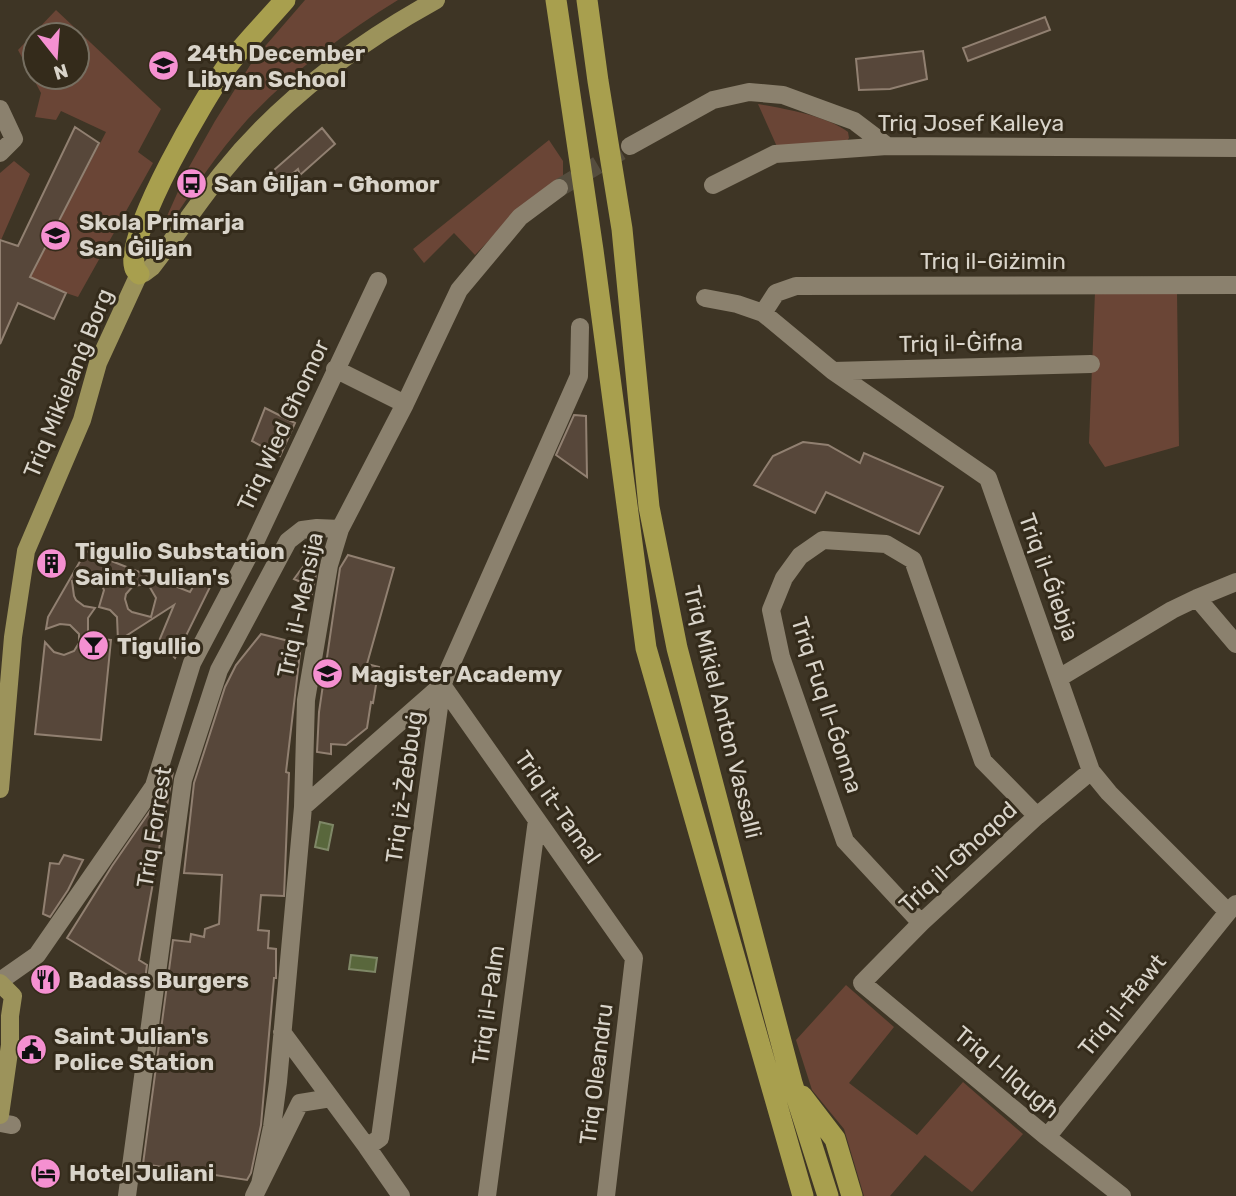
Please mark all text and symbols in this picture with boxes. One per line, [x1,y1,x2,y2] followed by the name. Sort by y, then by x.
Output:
[21,21,91,91] north arrow
[187,39,366,93] place label: 24th December Libyan School
[147,49,181,83] school or university icon: 24th December Libyan School
[51,59,71,85] text: N
[878,109,1064,137] street label: Triq Josef Kalleya
[174,167,208,201] bus stop icon: San Ġiljan - Għomor
[214,170,440,198] place label: San Ġiljan - Għomor
[79,208,244,262] place label: Skola Primarja San Ġiljan
[39,218,73,252] school or university icon: Skola Primarja San Ġiljan
[920,247,1066,275] street label: Triq il-Giżimin
[17,284,119,482] street label: Triq Mikielanġ Borg
[899,328,1023,358] street label: Triq il-Ġifna
[231,334,335,515] street label: Triq Wied Għomor
[1013,509,1085,645] street label: Triq il-Ǵiebja
[271,530,329,680] street label: Triq il-Mensija
[75,537,285,591] place label: Tigulio Substation Saint Julian's
[35,547,69,581] building icon: Tigulio Substation Saint Julian's
[678,583,768,841] street label: Triq Mikiel Anton Vassalli
[785,613,869,797] street label: Triq Fuq Il-Ǵonna
[77,629,111,663] bar icon: Tigullio
[117,632,201,660] place label: Tigullio
[311,657,345,691] school or university icon: Magister Academy
[351,660,562,688] place label: Magister Academy
[379,709,429,865] street label: Triq iż-Żebbuġ
[509,745,607,869] street label: Triq it-Tamal
[131,764,177,890] street label: Triq Forrest
[893,795,1023,919] street label: Triq il-Għoqod
[466,943,510,1067] street label: Triq il-Palm
[1072,948,1172,1062] street label: Triq il-Ħawt
[28,963,62,997] restaurant icon: Badass Burgers
[68,966,249,994] place label: Badass Burgers
[573,1002,619,1146] street label: Triq Oleandru
[949,1020,1065,1124] street label: Triq l-Ilqugħ
[54,1022,214,1076] place label: Saint Julian's Police Station
[14,1032,48,1066] public building icon: Saint Julian's Police Station
[29,1156,63,1190] hotel icon: Hotel Juliani
[69,1159,214,1187] place label: Hotel Juliani

